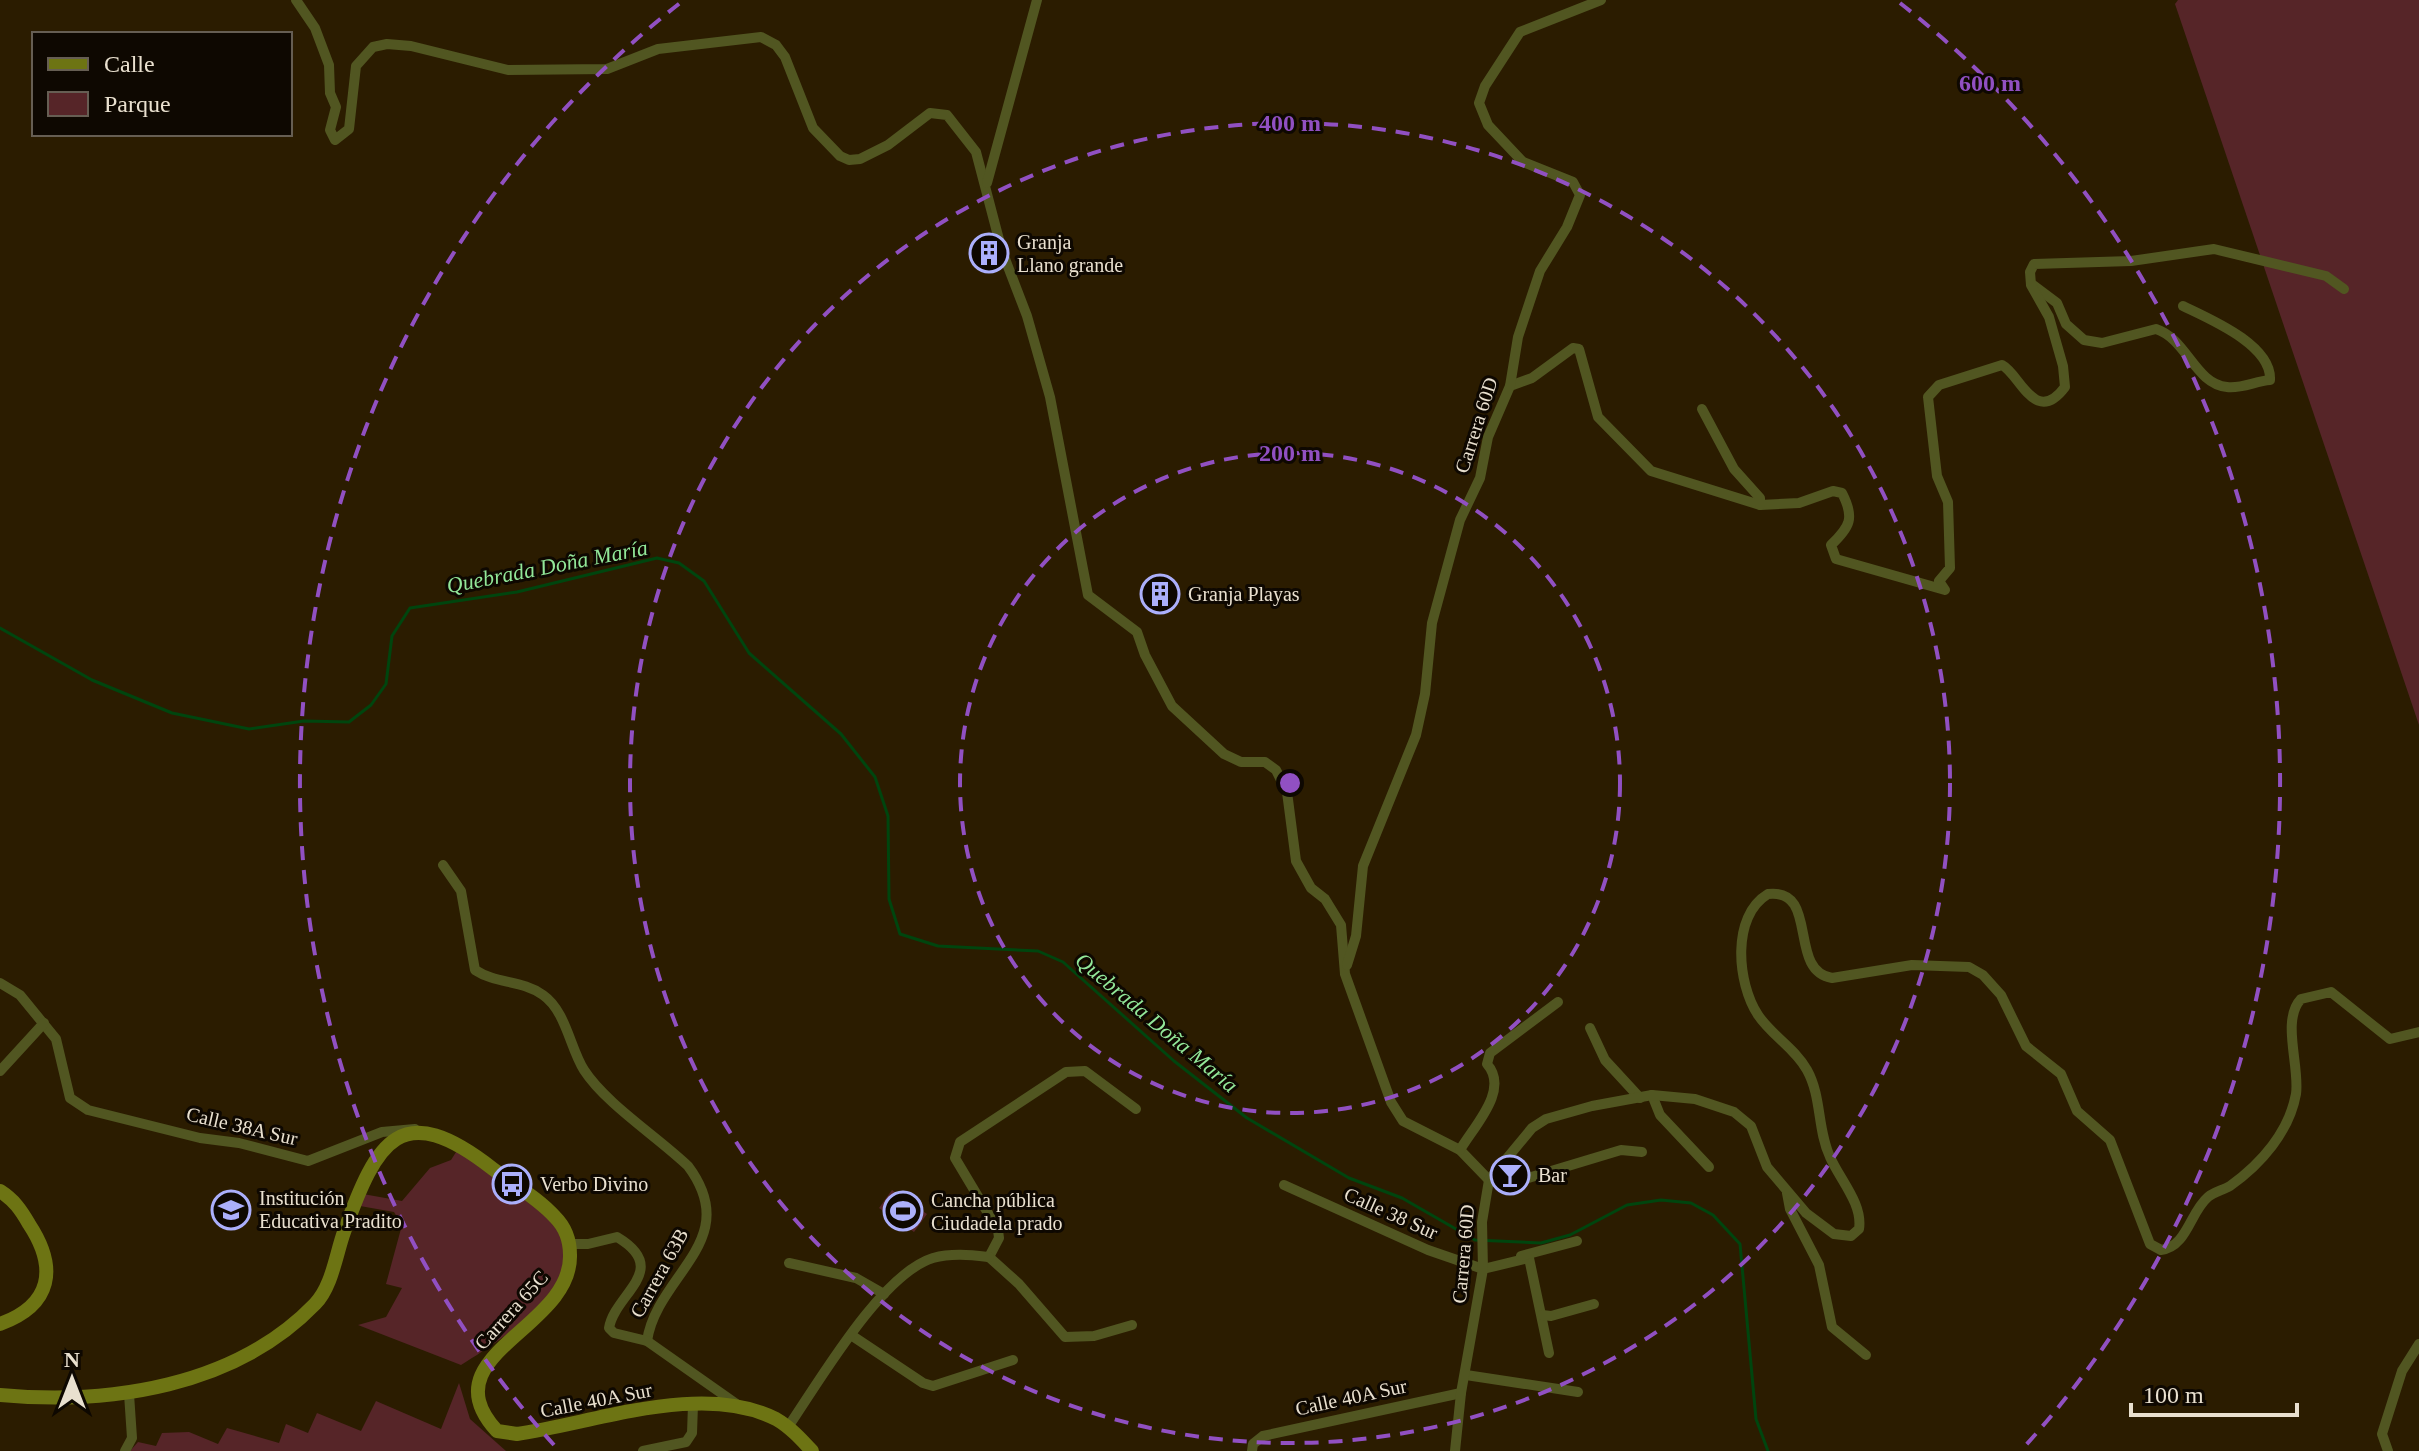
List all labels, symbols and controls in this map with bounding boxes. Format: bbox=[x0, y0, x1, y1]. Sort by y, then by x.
legend bbox=[32, 32, 292, 136]
text: Calle bbox=[104, 51, 155, 77]
text: 600 m bbox=[1959, 70, 2021, 96]
text: Parque bbox=[104, 91, 171, 117]
text: 400 m bbox=[1259, 110, 1321, 136]
place label: Granja Llano grande bbox=[1017, 231, 1123, 277]
building icon: Granja Llano grande bbox=[968, 232, 1010, 274]
street label: Carrera 60D bbox=[1450, 374, 1502, 476]
text: 200 m bbox=[1259, 440, 1321, 466]
water label: Quebrada Doña María bbox=[445, 535, 650, 598]
building icon: Granja Playas bbox=[1139, 573, 1181, 615]
place label: Granja Playas bbox=[1188, 583, 1300, 606]
centre of rings bbox=[1276, 769, 1304, 797]
water label: Quebrada Doña María bbox=[1070, 947, 1243, 1098]
street label: Calle 38A Sur bbox=[184, 1103, 300, 1150]
bar icon: Bar bbox=[1489, 1154, 1531, 1196]
bus stop icon: Verbo Divino bbox=[491, 1163, 533, 1205]
place label: Bar bbox=[1538, 1164, 1567, 1186]
place label: Verbo Divino bbox=[540, 1173, 648, 1195]
street label: Calle 38 Sur bbox=[1341, 1183, 1441, 1244]
place label: Institución Educativa Pradito bbox=[259, 1187, 402, 1232]
school or university icon: Institución Educativa Pradito bbox=[210, 1189, 252, 1231]
place label: Cancha pública Ciudadela prado bbox=[931, 1189, 1063, 1235]
sports icon: Cancha pública Ciudadela prado bbox=[882, 1190, 924, 1232]
street label: Carrera 60D bbox=[1448, 1204, 1478, 1304]
street label: Carrera 63B bbox=[626, 1225, 692, 1321]
street label: Carrera 65C bbox=[470, 1266, 552, 1354]
north arrow bbox=[32, 1339, 112, 1419]
text: N bbox=[64, 1347, 80, 1372]
scale bar bbox=[2131, 1367, 2297, 1417]
street label: Calle 40A Sur bbox=[1293, 1374, 1409, 1420]
street label: Calle 40A Sur bbox=[538, 1378, 654, 1422]
text: 100 m bbox=[2143, 1382, 2204, 1408]

